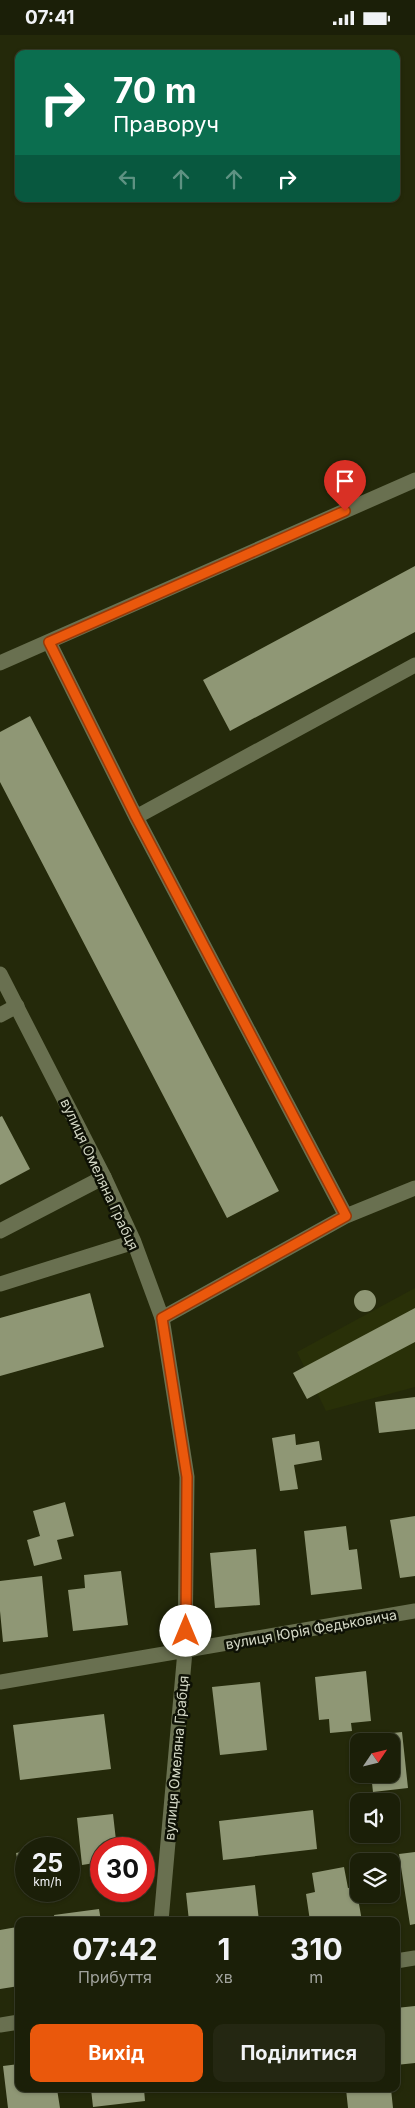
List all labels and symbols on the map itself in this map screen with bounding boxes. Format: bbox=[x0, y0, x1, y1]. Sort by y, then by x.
pin bbox=[324, 460, 366, 511]
street label: вулиця Омеляна Грабця bbox=[57, 1095, 143, 1253]
position arrow bbox=[159, 1604, 211, 1656]
street label: вулиця Юрія Федьковича bbox=[224, 1606, 398, 1652]
street label: вулиця Омеляна Грабця bbox=[160, 1675, 192, 1841]
north arrow bbox=[350, 1733, 400, 1783]
speed limit sign: 30 bbox=[90, 1837, 155, 1902]

